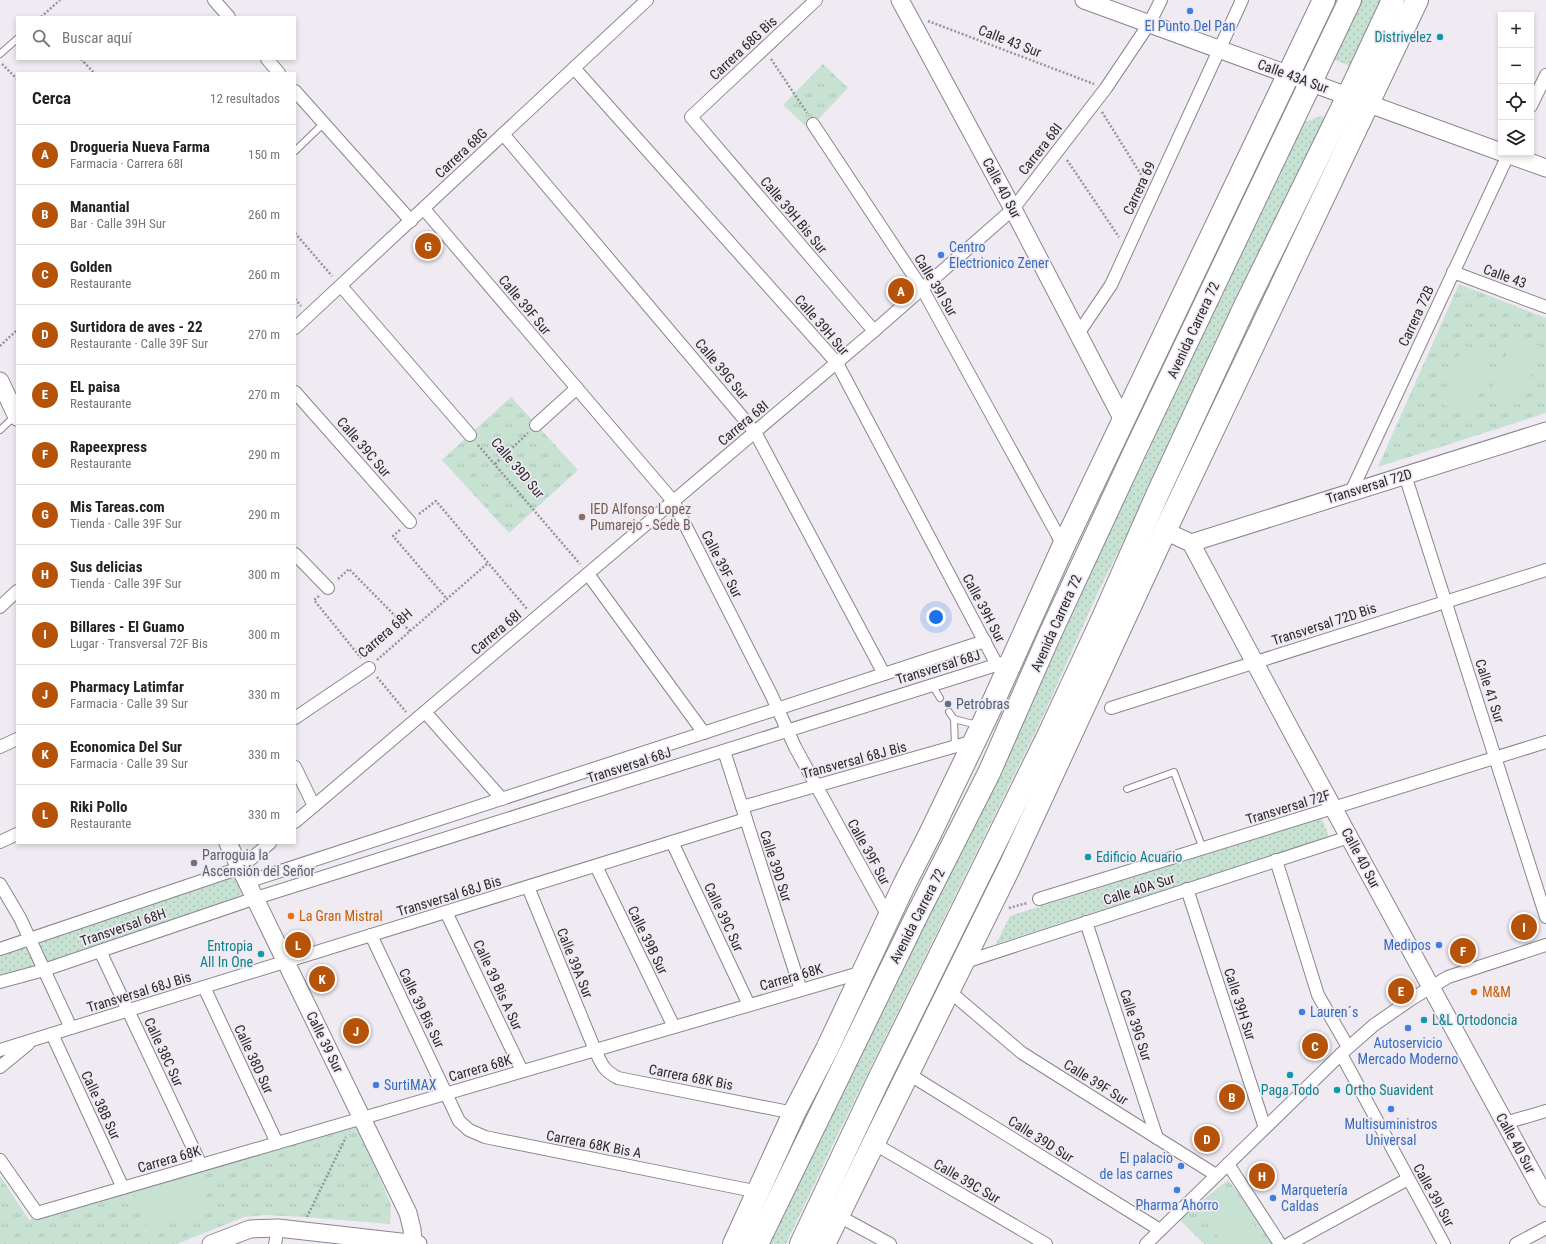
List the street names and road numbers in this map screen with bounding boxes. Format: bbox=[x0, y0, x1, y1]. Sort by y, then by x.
street label: Carrera 68G Bis bbox=[706, 13, 780, 83]
street label: Calle 43 Sur bbox=[976, 22, 1044, 60]
street label: Calle 43A Sur bbox=[1255, 56, 1331, 96]
street label: Carrera 68I bbox=[1015, 120, 1065, 178]
street label: Carrera 68G bbox=[432, 125, 490, 181]
street label: Calle 40 Sur bbox=[979, 155, 1025, 221]
street label: Carrera 69 bbox=[1120, 159, 1158, 217]
street label: Calle 39H Bis Sur bbox=[757, 173, 831, 257]
street label: Calle 39I Sur bbox=[911, 251, 961, 319]
street label: Calle 43 bbox=[1481, 261, 1529, 291]
street label: Calle 39F Sur bbox=[495, 272, 555, 338]
street label: Avenida Carrera 72 bbox=[1164, 279, 1222, 381]
street label: Carrera 72B bbox=[1395, 283, 1437, 349]
street label: Calle 39H Sur bbox=[791, 292, 853, 358]
street label: Calle 39G Sur bbox=[692, 335, 752, 403]
street label: Carrera 68I bbox=[715, 397, 771, 449]
street label: Calle 39C Sur bbox=[334, 414, 394, 480]
street label: Calle 39D Sur bbox=[488, 434, 548, 502]
street label: Transversal 72D bbox=[1324, 465, 1414, 507]
street label: Calle 39F Sur bbox=[698, 528, 746, 600]
street label: Calle 39H Sur bbox=[959, 571, 1009, 645]
street label: Avenida Carrera 72 bbox=[1027, 572, 1085, 674]
street label: Transversal 72D Bis bbox=[1270, 600, 1378, 648]
street label: Carrera 68H bbox=[355, 605, 415, 661]
street label: Carrera 68I bbox=[468, 606, 524, 658]
street label: Transversal 68J bbox=[894, 647, 982, 687]
street label: Calle 41 Sur bbox=[1472, 657, 1508, 725]
street label: Transversal 68J Bis bbox=[800, 738, 908, 782]
street label: Transversal 68J bbox=[585, 744, 673, 786]
street label: Transversal 72F bbox=[1244, 786, 1332, 827]
street label: Calle 39F Sur bbox=[844, 816, 894, 888]
street label: Calle 40 Sur bbox=[1338, 825, 1384, 891]
street label: Calle 39D Sur bbox=[757, 828, 795, 904]
street label: Avenida Carrera 72 bbox=[886, 866, 948, 966]
street label: Calle 40A Sur bbox=[1101, 870, 1177, 908]
street label: Transversal 68J Bis bbox=[395, 873, 503, 919]
street label: Calle 39C Sur bbox=[701, 880, 747, 954]
street label: Calle 39B Sur bbox=[625, 903, 671, 977]
street label: Transversal 68H bbox=[78, 905, 168, 949]
street label: Calle 39A Sur bbox=[554, 926, 596, 1000]
street label: Calle 39 Bis A Sur bbox=[470, 937, 526, 1033]
street label: Carrera 68K bbox=[758, 960, 825, 994]
street label: Calle 39 Bis Sur bbox=[396, 966, 448, 1050]
street label: Calle 39H Sur bbox=[1221, 966, 1259, 1042]
street label: Transversal 68J Bis bbox=[85, 969, 193, 1015]
street label: Calle 39G Sur bbox=[1117, 987, 1155, 1063]
street label: Calle 39 Sur bbox=[303, 1009, 347, 1075]
street label: Calle 38C Sur bbox=[141, 1015, 187, 1089]
street label: Calle 38D Sur bbox=[231, 1022, 277, 1096]
street label: Carrera 68K bbox=[447, 1051, 514, 1085]
street label: Calle 39F Sur bbox=[1061, 1056, 1131, 1108]
street label: Carrera 68K Bis bbox=[648, 1061, 734, 1093]
street label: Calle 38B Sur bbox=[78, 1068, 124, 1142]
street label: Calle 40 Sur bbox=[1493, 1110, 1539, 1176]
street label: Calle 39D Sur bbox=[1005, 1113, 1077, 1165]
street label: Carrera 68K Bis A bbox=[545, 1127, 643, 1161]
street label: Carrera 68K bbox=[136, 1142, 203, 1176]
street label: Calle 39C Sur bbox=[931, 1156, 1003, 1206]
street label: Calle 39I Sur bbox=[1410, 1161, 1458, 1229]

